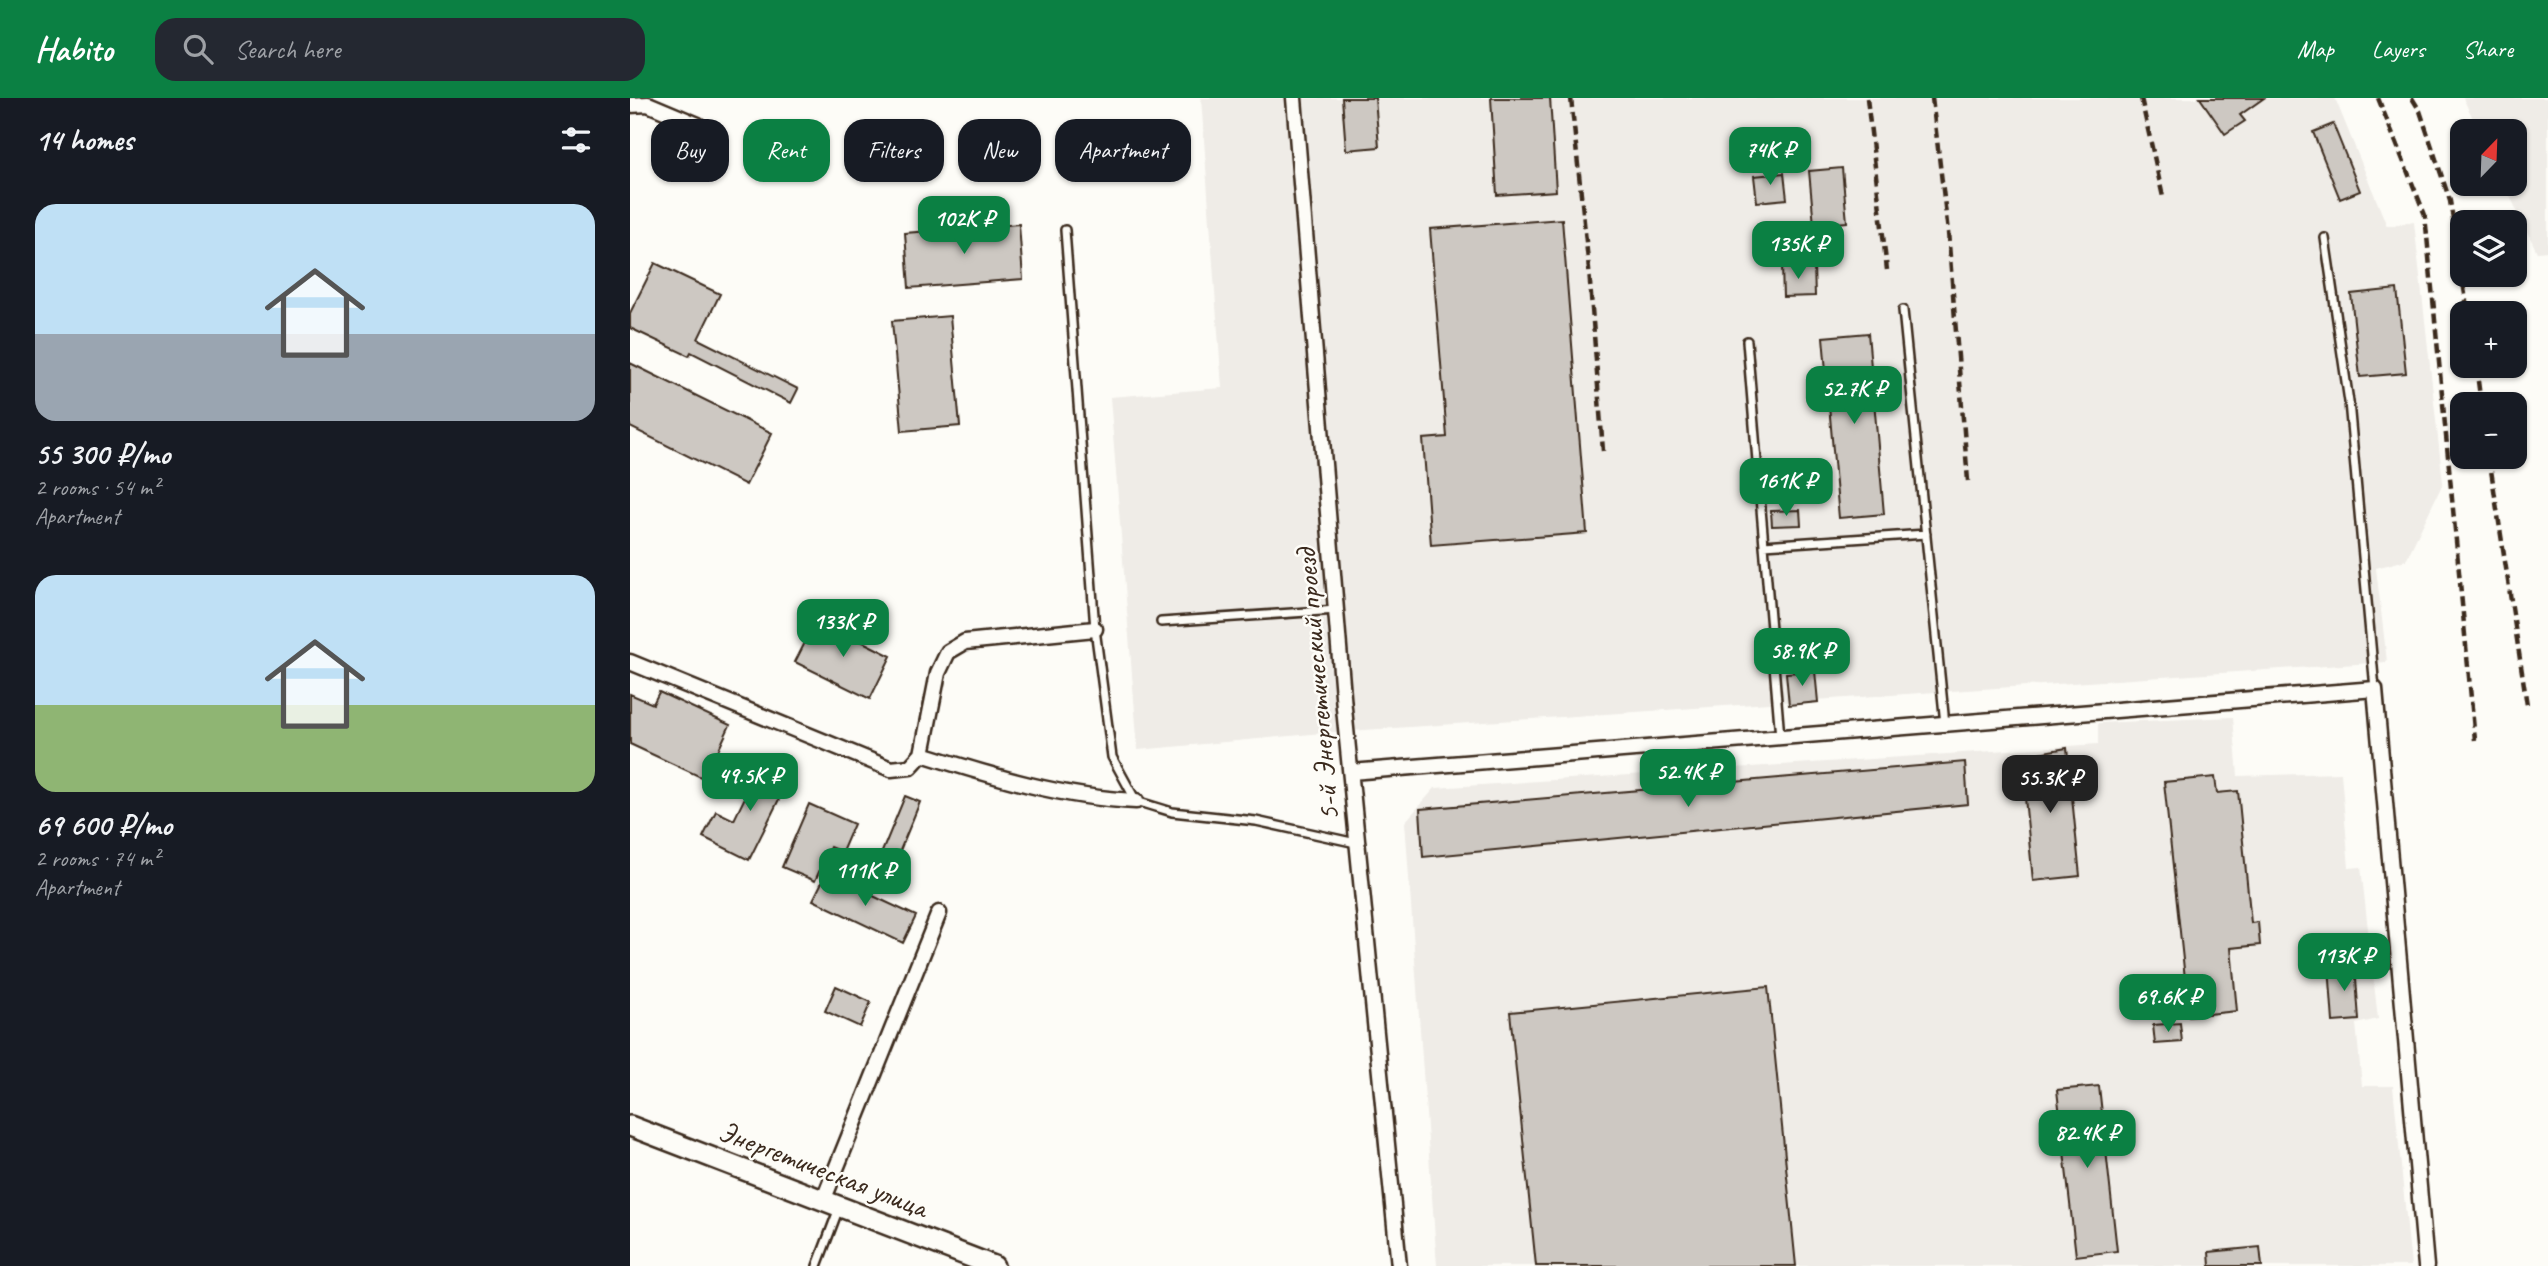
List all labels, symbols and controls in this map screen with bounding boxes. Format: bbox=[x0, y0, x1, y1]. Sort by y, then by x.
search box bbox=[155, 18, 645, 81]
text: Habito bbox=[35, 28, 113, 70]
icon: search bbox=[179, 30, 217, 68]
text: Search here bbox=[235, 33, 341, 66]
text: Map bbox=[2297, 34, 2334, 64]
text: Layers bbox=[2372, 34, 2425, 64]
text: Share bbox=[2463, 34, 2513, 64]
chip: Buy bbox=[651, 119, 729, 182]
chip: Rent bbox=[743, 119, 830, 182]
chip: Filters bbox=[844, 119, 944, 182]
chip: New bbox=[958, 119, 1041, 182]
chip: Apartment bbox=[1055, 119, 1191, 182]
north arrow bbox=[2450, 119, 2527, 196]
map controls bbox=[2450, 119, 2527, 469]
text: 14 homes bbox=[35, 121, 133, 159]
icon: filters bbox=[557, 121, 595, 159]
pin: 74K ₽ bbox=[1721, 127, 1819, 187]
text: 74K ₽ bbox=[1745, 135, 1795, 164]
pin: 102K ₽ bbox=[907, 197, 1021, 256]
text: 102K ₽ bbox=[934, 204, 994, 233]
button: layers bbox=[2450, 210, 2527, 287]
pin: 135K ₽ bbox=[1741, 222, 1855, 281]
text: 135K ₽ bbox=[1768, 229, 1828, 258]
icon: home bbox=[252, 250, 378, 376]
button: + bbox=[2450, 301, 2527, 378]
pin: 52.7K ₽ bbox=[1789, 366, 1919, 426]
text: 52.7K ₽ bbox=[1822, 374, 1886, 403]
button: − bbox=[2450, 392, 2527, 469]
text: 55 300 ₽/mo bbox=[35, 435, 170, 473]
pin: 161K ₽ bbox=[1729, 458, 1843, 518]
text: 161K ₽ bbox=[1756, 466, 1816, 495]
text: 2 rooms · 54 m² bbox=[35, 473, 159, 502]
text: Apartment bbox=[35, 502, 120, 531]
street label: 5-й Энергетический проезд bbox=[1286, 545, 1348, 823]
pin: 133K ₽ bbox=[786, 600, 900, 659]
text: 133K ₽ bbox=[813, 607, 873, 636]
icon: home bbox=[252, 621, 378, 747]
pin: 58.9K ₽ bbox=[1737, 628, 1867, 688]
text: 58.9K ₽ bbox=[1770, 636, 1834, 665]
pin: 52.4K ₽ bbox=[1623, 750, 1753, 809]
pin: 49.5K ₽ bbox=[685, 754, 815, 813]
pin: 55.3K ₽ bbox=[1985, 756, 2115, 815]
text: 52.4K ₽ bbox=[1656, 757, 1720, 786]
text: 49.5K ₽ bbox=[718, 761, 782, 790]
text: 55.3K ₽ bbox=[2018, 763, 2082, 792]
text: 69 600 ₽/mo bbox=[35, 806, 172, 844]
text: 2 rooms · 74 m² bbox=[35, 844, 159, 873]
pin: 111K ₽ bbox=[808, 848, 922, 908]
text: 111K ₽ bbox=[835, 856, 895, 885]
text: Apartment bbox=[35, 873, 120, 902]
pin: 113K ₽ bbox=[2287, 934, 2401, 993]
text: 113K ₽ bbox=[2314, 941, 2374, 970]
pin: 69.6K ₽ bbox=[2103, 974, 2233, 1034]
text: 69.6K ₽ bbox=[2135, 982, 2201, 1011]
pin: 82.4K ₽ bbox=[2022, 1110, 2152, 1170]
street label: Энергетическая улица bbox=[713, 1112, 935, 1227]
text: 82.4K ₽ bbox=[2055, 1118, 2119, 1147]

